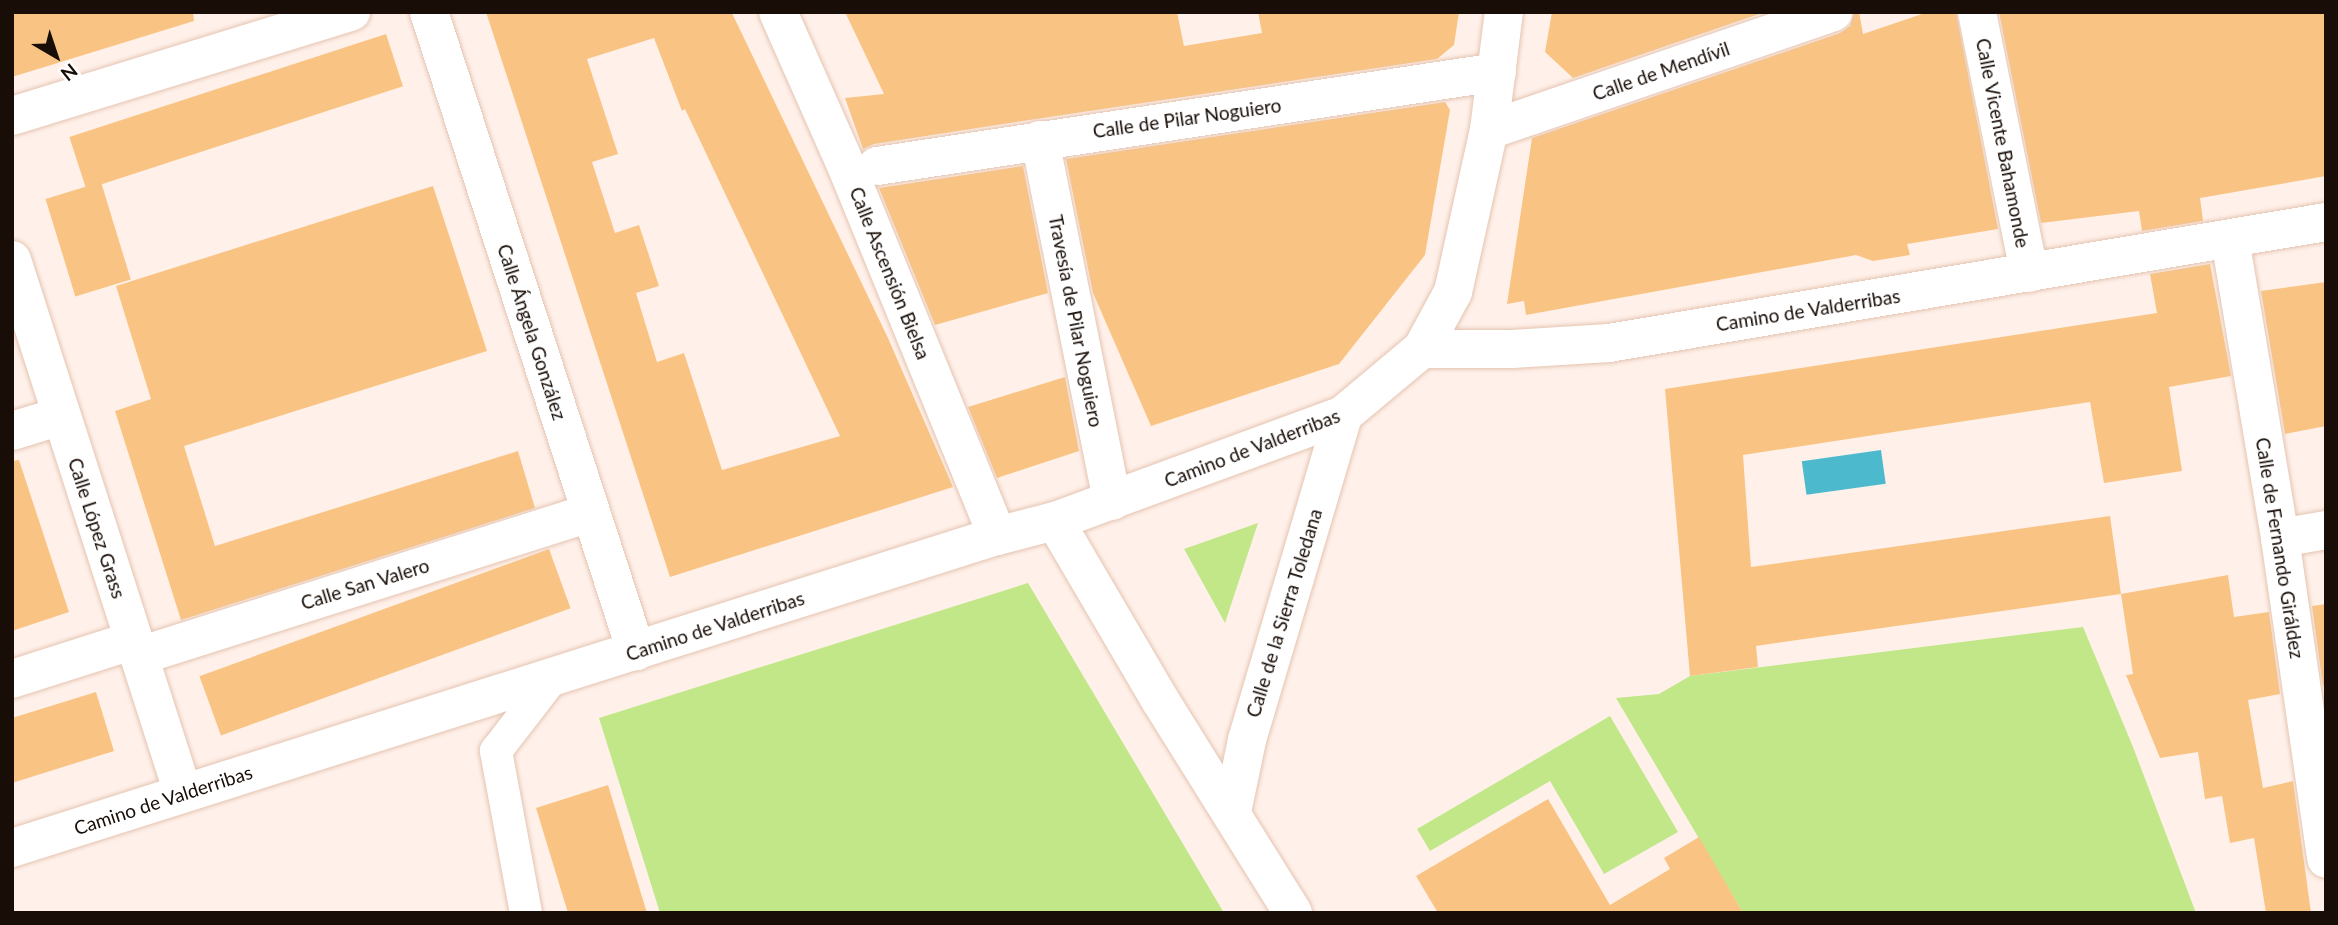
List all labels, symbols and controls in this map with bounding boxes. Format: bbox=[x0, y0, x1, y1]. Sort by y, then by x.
north arrow bbox=[21, 21, 91, 91]
street label: Calle Vicente Bahamonde bbox=[1971, 36, 2035, 250]
street label: Calle de Mendívil bbox=[1589, 37, 1733, 105]
text: N bbox=[57, 59, 82, 86]
street label: Calle de Pilar Noguiero bbox=[1091, 93, 1283, 143]
street label: Calle Ascensión Bielsa bbox=[845, 183, 935, 363]
street label: Travesía de Pilar Noguiero bbox=[1044, 213, 1108, 429]
street label: Calle Ángela González bbox=[493, 241, 571, 423]
street label: Camino de Valderribas bbox=[1714, 284, 1902, 336]
street label: Camino de Valderribas bbox=[1161, 404, 1343, 492]
street label: Calle de Fernando Giráldez bbox=[2251, 436, 2309, 660]
street label: Calle López Grass bbox=[64, 455, 130, 601]
street label: Calle de la Sierra Toledana bbox=[1241, 506, 1327, 720]
street label: Calle San Valero bbox=[298, 554, 432, 614]
street label: Camino de Valderribas bbox=[623, 586, 807, 666]
street label: Camino de Valderribas bbox=[71, 760, 255, 840]

